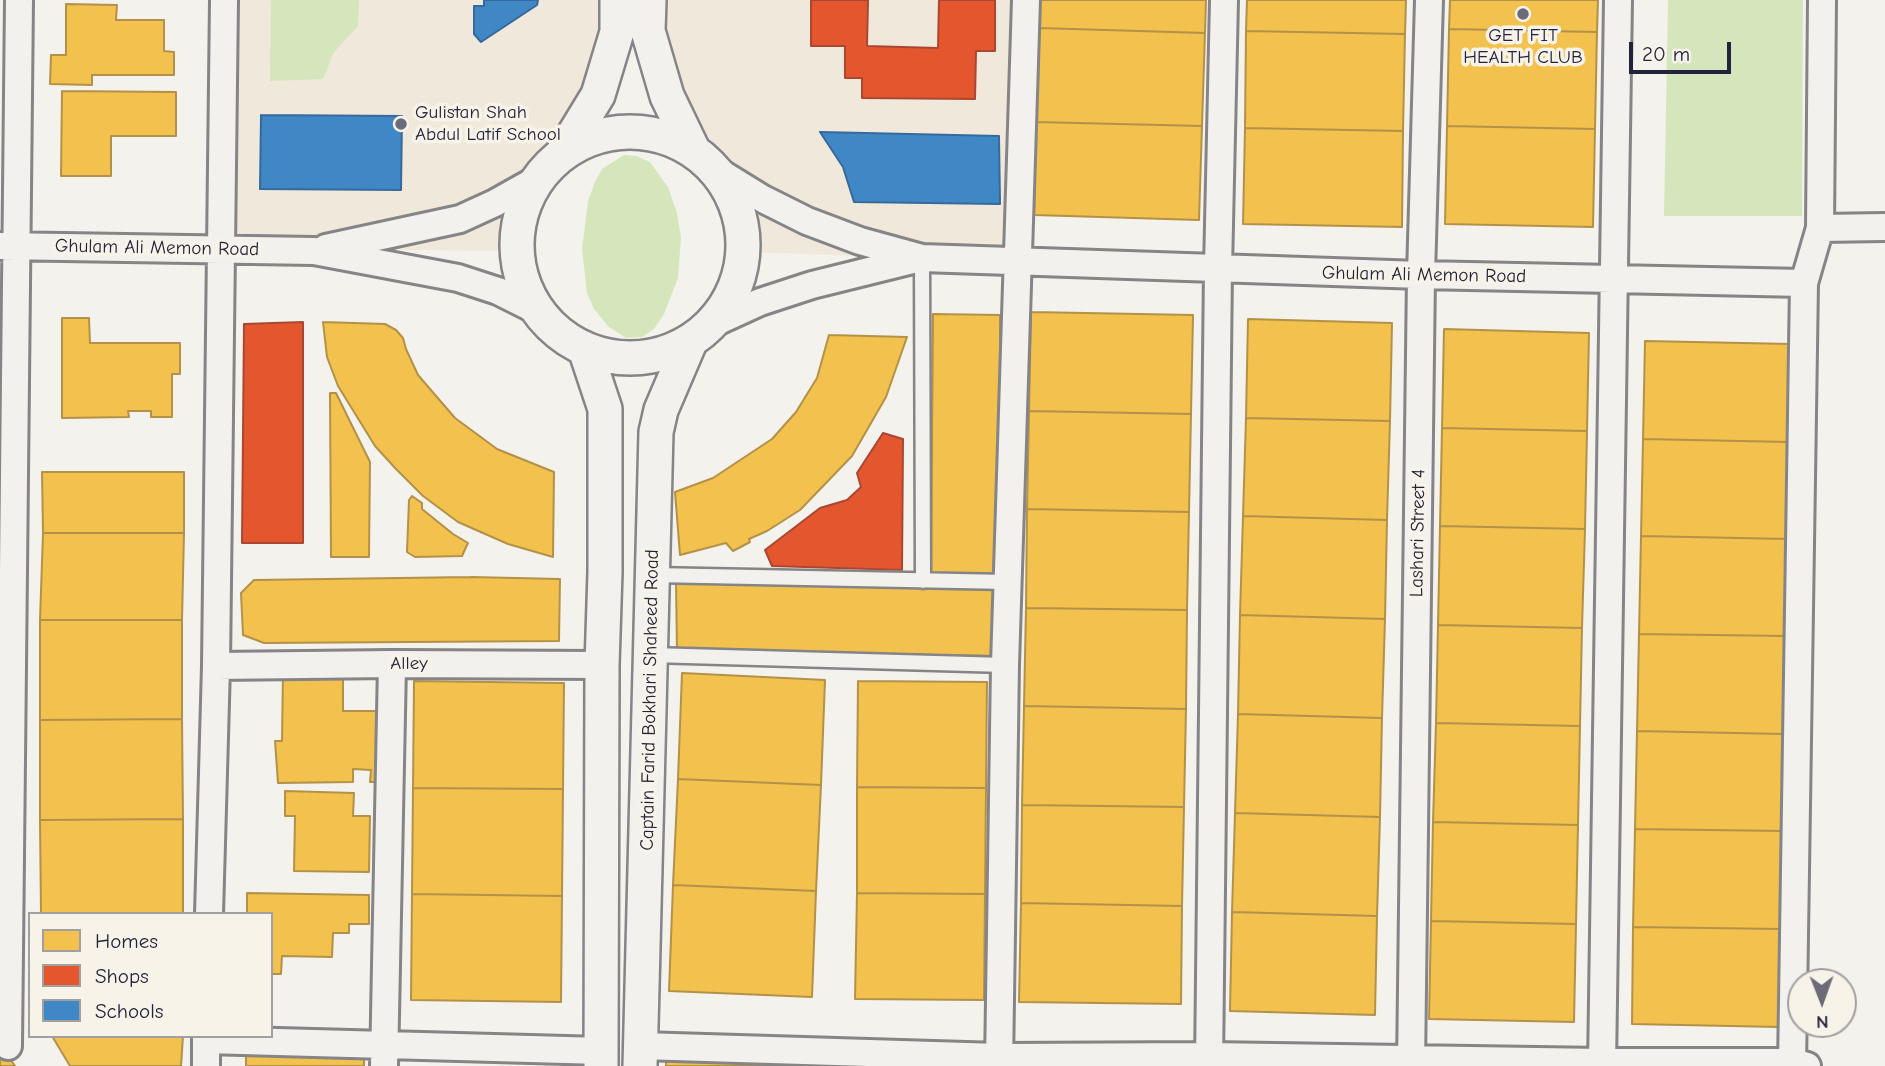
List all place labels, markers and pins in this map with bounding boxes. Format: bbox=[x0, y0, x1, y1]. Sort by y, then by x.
marker: GET FIT HEALTH CLUB bbox=[1515, 6, 1531, 22]
place label: GET FIT HEALTH CLUB bbox=[1463, 25, 1583, 69]
place label: Gulistan Shah Abdul Latif School bbox=[415, 102, 561, 146]
marker: Gulistan Shah Abdul Latif School bbox=[393, 116, 409, 132]

